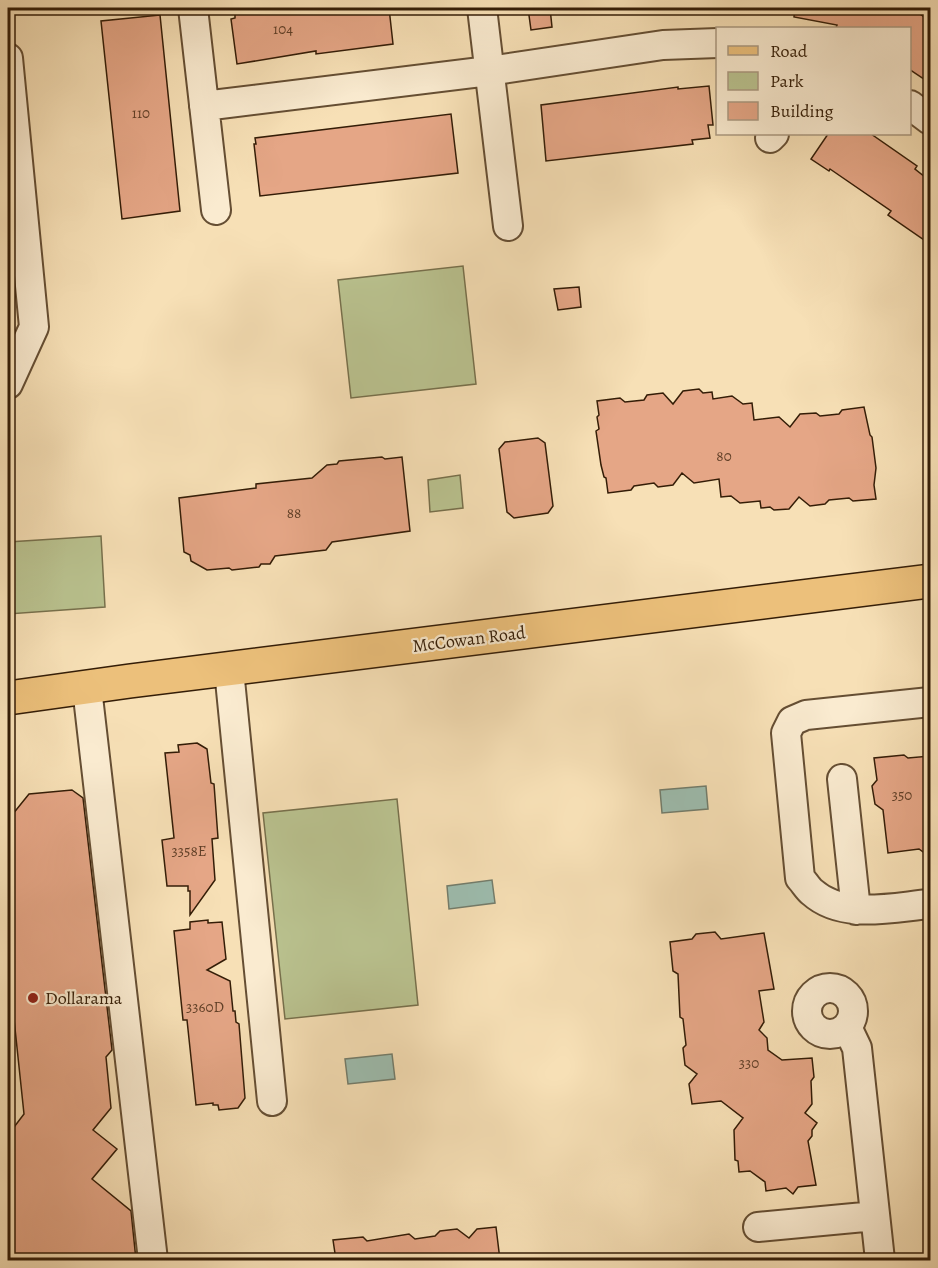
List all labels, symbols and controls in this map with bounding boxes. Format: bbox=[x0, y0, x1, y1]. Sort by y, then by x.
house number: 104 bbox=[273, 19, 293, 39]
legend bbox=[716, 27, 911, 135]
text: Road bbox=[770, 39, 808, 63]
text: Park bbox=[770, 69, 804, 93]
text: Building bbox=[770, 99, 834, 123]
house number: 110 bbox=[132, 103, 150, 123]
house number: 80 bbox=[716, 446, 732, 466]
house number: 88 bbox=[287, 503, 301, 523]
street label: McCowan Road bbox=[411, 620, 527, 658]
house number: 350 bbox=[892, 785, 912, 805]
house number: 3358E bbox=[171, 841, 207, 861]
place label: Dollarama bbox=[45, 986, 123, 1010]
marker: Dollarama bbox=[26, 991, 40, 1005]
house number: 3360D bbox=[186, 997, 224, 1017]
house number: 330 bbox=[739, 1053, 759, 1073]

